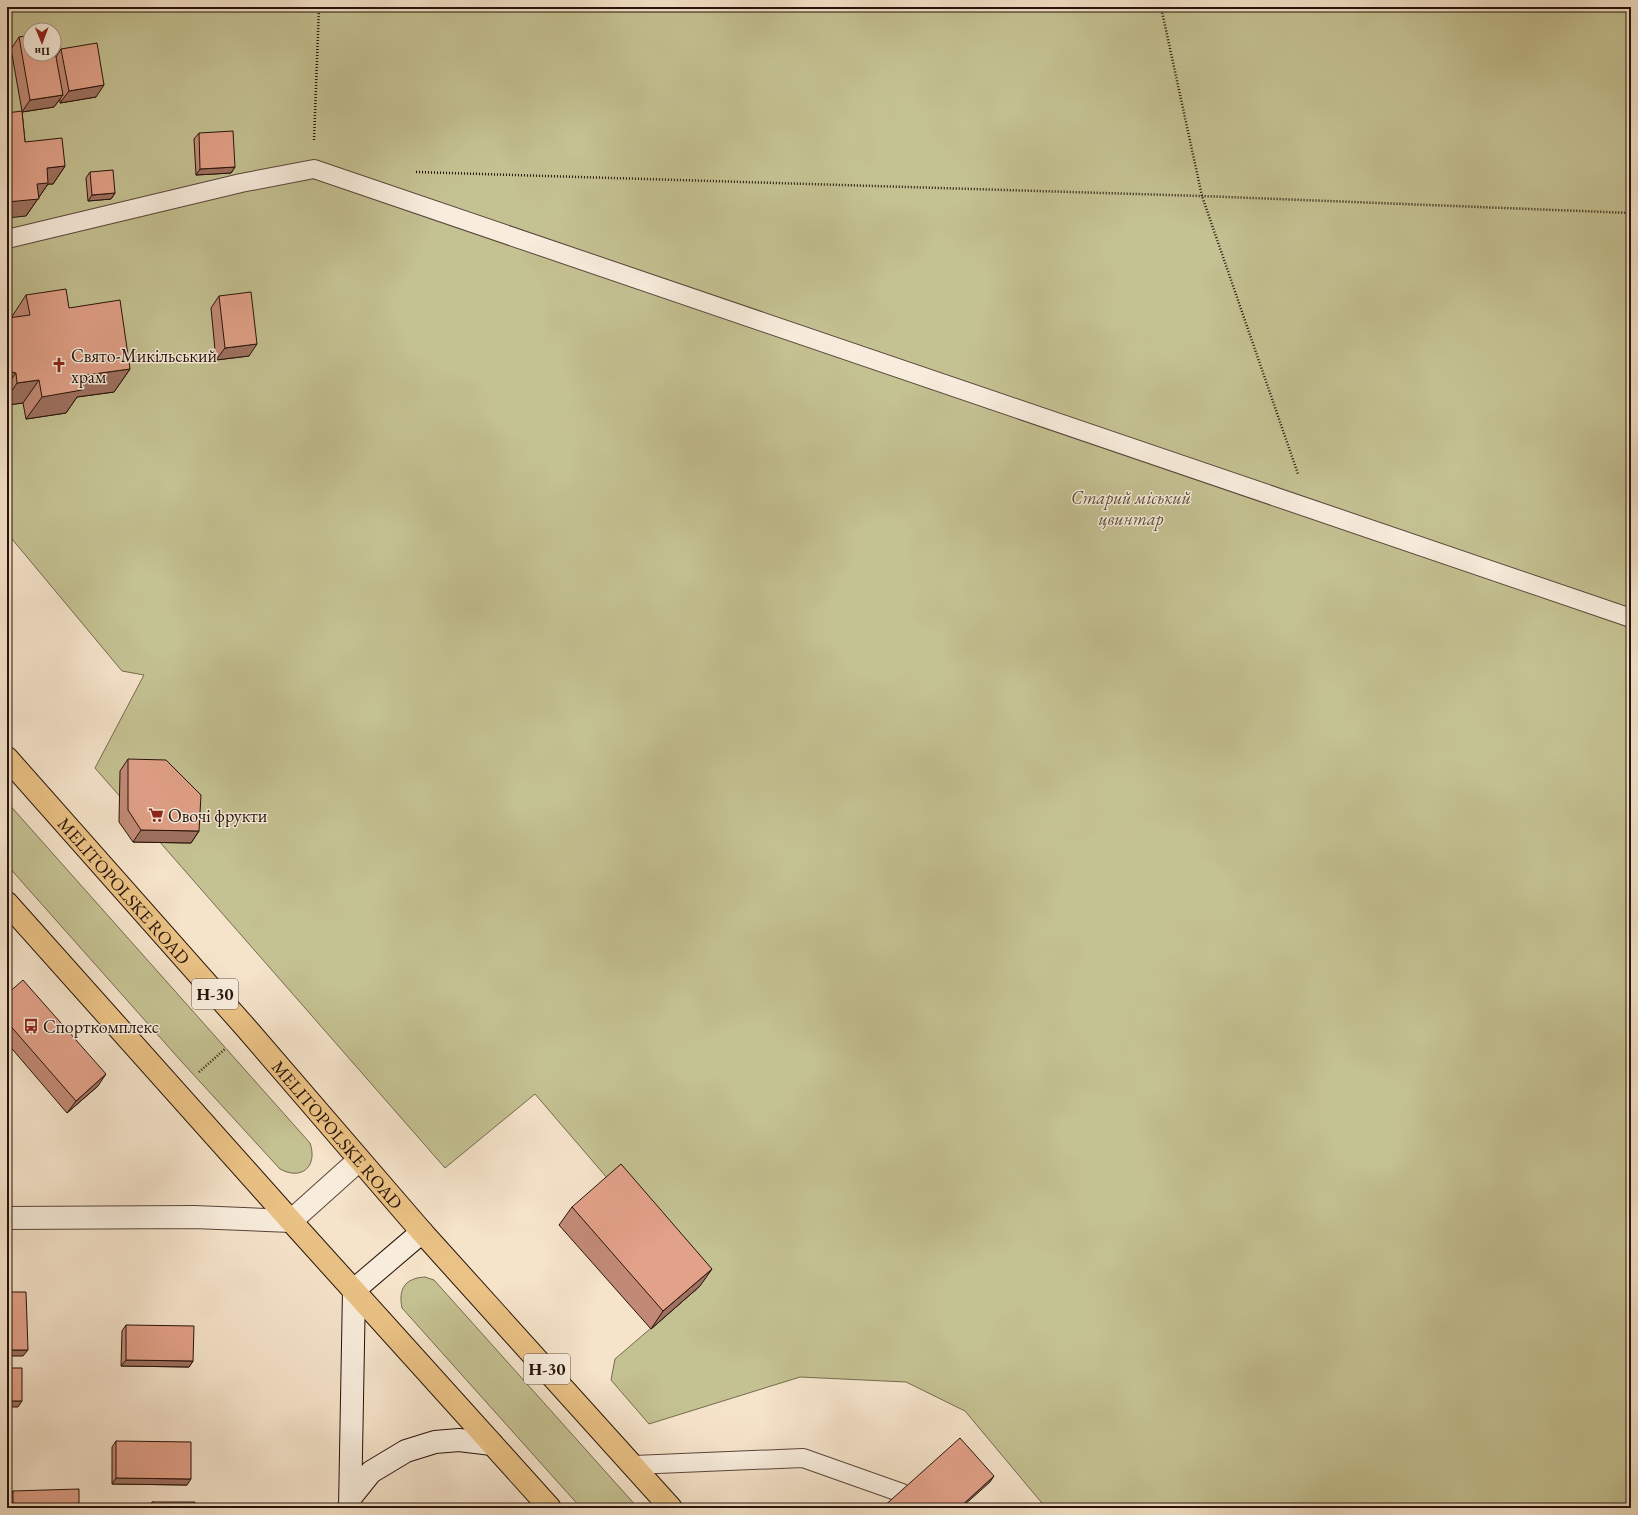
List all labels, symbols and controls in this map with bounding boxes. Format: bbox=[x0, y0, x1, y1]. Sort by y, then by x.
north arrow bbox=[22, 22, 62, 62]
text: Пн bbox=[34, 45, 50, 59]
place label: Свято-Микільський храм bbox=[71, 344, 217, 388]
church icon: Свято-Микільський храм bbox=[50, 356, 68, 374]
park label: Старий міський цвинтар bbox=[1071, 486, 1191, 531]
place label: Овочі фрукти bbox=[168, 804, 268, 827]
supermarket icon: Овочі фрукти bbox=[147, 806, 165, 824]
street label: MELITOPOLSKE ROAD bbox=[53, 812, 196, 969]
road number: Н-30 bbox=[192, 979, 238, 1009]
place label: Спорткомплекс bbox=[43, 1015, 159, 1038]
bus stop icon: Спорткомплекс bbox=[22, 1017, 40, 1035]
street label: MELITOPOLSKE ROAD bbox=[267, 1055, 408, 1213]
road number: Н-30 bbox=[524, 1354, 570, 1384]

